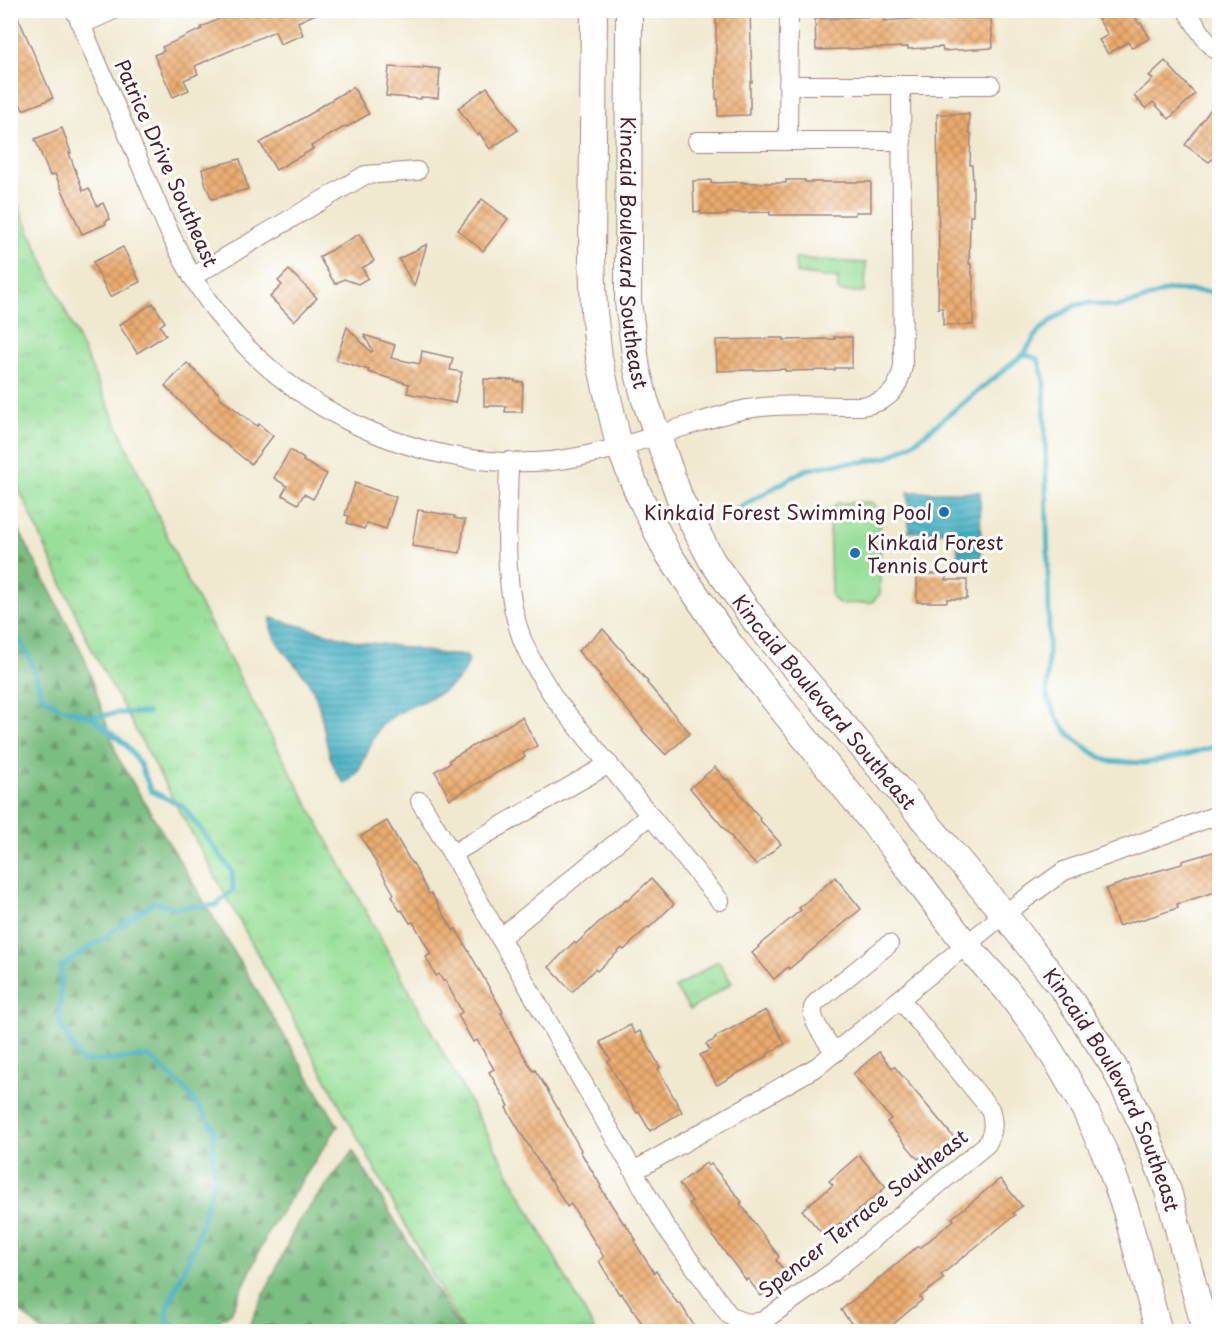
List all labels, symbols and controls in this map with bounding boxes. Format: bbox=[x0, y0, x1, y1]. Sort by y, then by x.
street label: Patrice Drive Southeast bbox=[108, 54, 226, 272]
street label: Kincaid Boulevard Southeast bbox=[613, 117, 656, 392]
place label: Kinkaid Forest Swimming Pool bbox=[644, 497, 932, 527]
marker: Kinkaid Forest Swimming Pool bbox=[937, 505, 951, 519]
place label: Kinkaid Forest Tennis Court bbox=[867, 527, 1003, 580]
marker: Kinkaid Forest Tennis Court bbox=[848, 546, 862, 560]
street label: Kincaid Boulevard Southeast bbox=[726, 588, 924, 816]
street label: Kincaid Boulevard Southeast bbox=[1036, 961, 1188, 1215]
street label: Spencer Terrace Southeast bbox=[752, 1122, 974, 1304]

